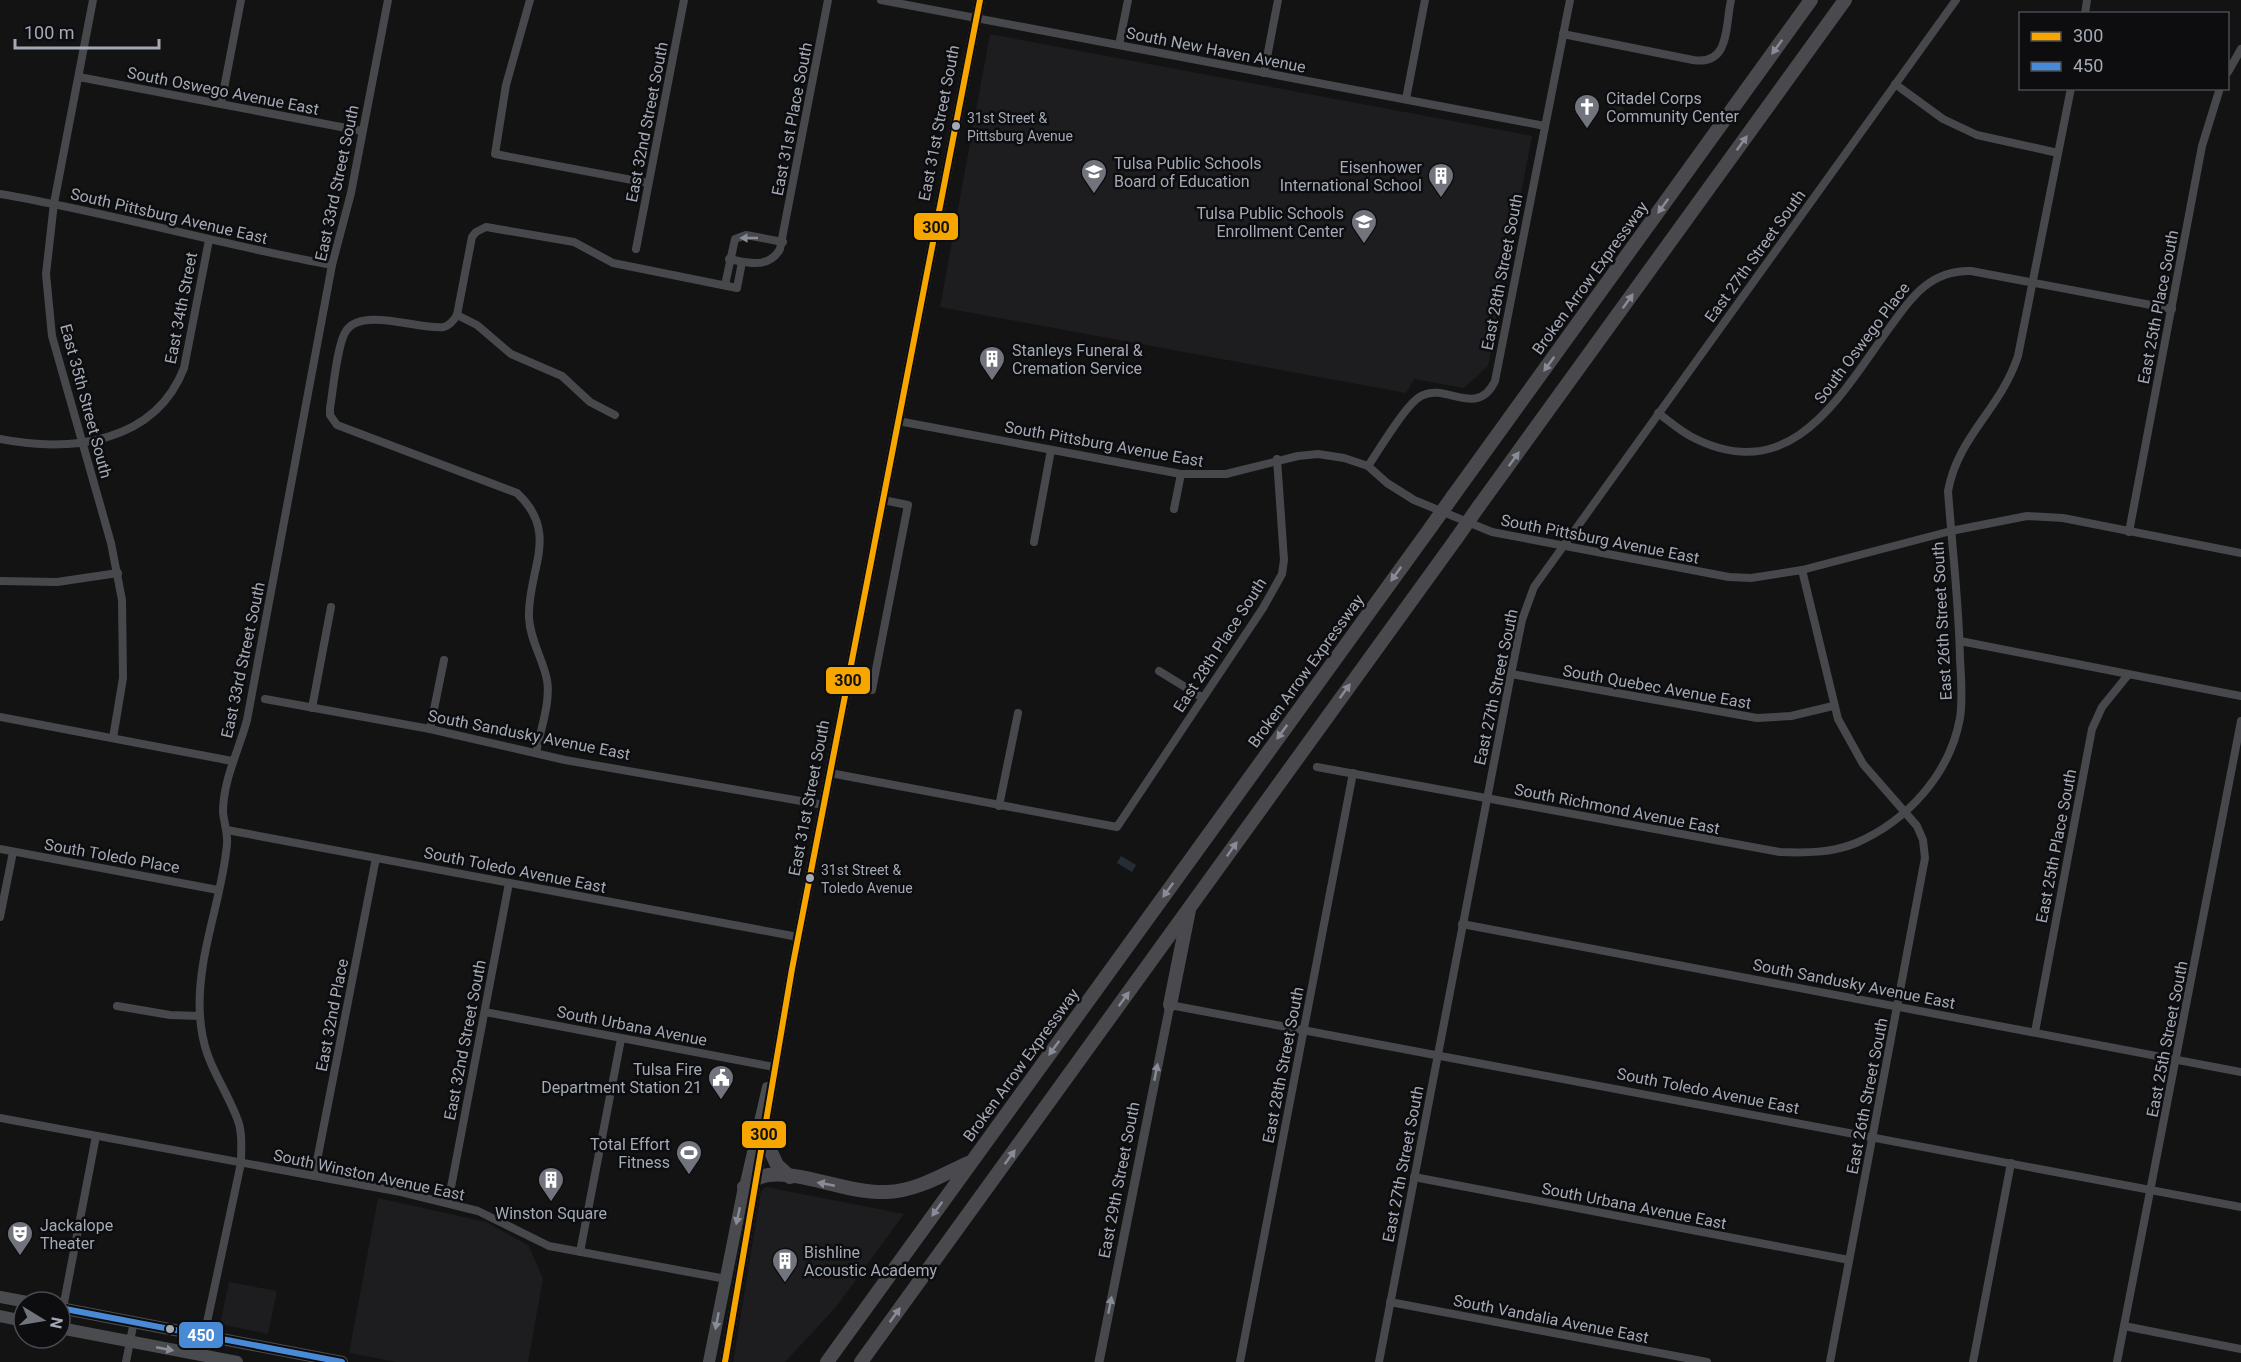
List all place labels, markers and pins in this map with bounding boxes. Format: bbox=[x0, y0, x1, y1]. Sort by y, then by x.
place label: Citadel Corps Community Center bbox=[1606, 89, 1739, 126]
church icon: Citadel Corps Community Center bbox=[1572, 92, 1602, 130]
place label: 31st Street & Pittsburg Avenue bbox=[967, 110, 1073, 144]
marker: 31st Street & Pittsburg Avenue bbox=[950, 120, 962, 132]
place label: Tulsa Public Schools Board of Education bbox=[1114, 154, 1262, 191]
school or university icon: Tulsa Public Schools Board of Education bbox=[1079, 157, 1109, 195]
place label: Eisenhower International School bbox=[1280, 158, 1423, 195]
building icon: Eisenhower International School bbox=[1426, 161, 1456, 199]
place label: Tulsa Public Schools Enrollment Center bbox=[1196, 204, 1345, 241]
school or university icon: Tulsa Public Schools Enrollment Center bbox=[1349, 207, 1379, 245]
place label: Stanleys Funeral & Cremation Service bbox=[1012, 341, 1143, 378]
building icon: Stanleys Funeral & Cremation Service bbox=[977, 344, 1007, 382]
place label: 31st Street & Toledo Avenue bbox=[821, 862, 913, 896]
marker: 31st Street & Toledo Avenue bbox=[804, 872, 816, 884]
place label: Tulsa Fire Department Station 21 bbox=[541, 1060, 702, 1097]
public building icon: Tulsa Fire Department Station 21 bbox=[706, 1063, 736, 1101]
place label: Total Effort Fitness bbox=[590, 1135, 670, 1172]
sports icon: Total Effort Fitness bbox=[674, 1138, 704, 1176]
building icon: Winston Square bbox=[536, 1165, 566, 1203]
place label: Winston Square bbox=[495, 1204, 607, 1223]
place label: Jackalope Theater bbox=[40, 1216, 113, 1253]
theatre icon: Jackalope Theater bbox=[5, 1219, 35, 1257]
place label: Bishline Acoustic Academy bbox=[804, 1243, 938, 1280]
building icon: Bishline Acoustic Academy bbox=[770, 1246, 800, 1284]
unlabelled marker bbox=[164, 1323, 176, 1335]

